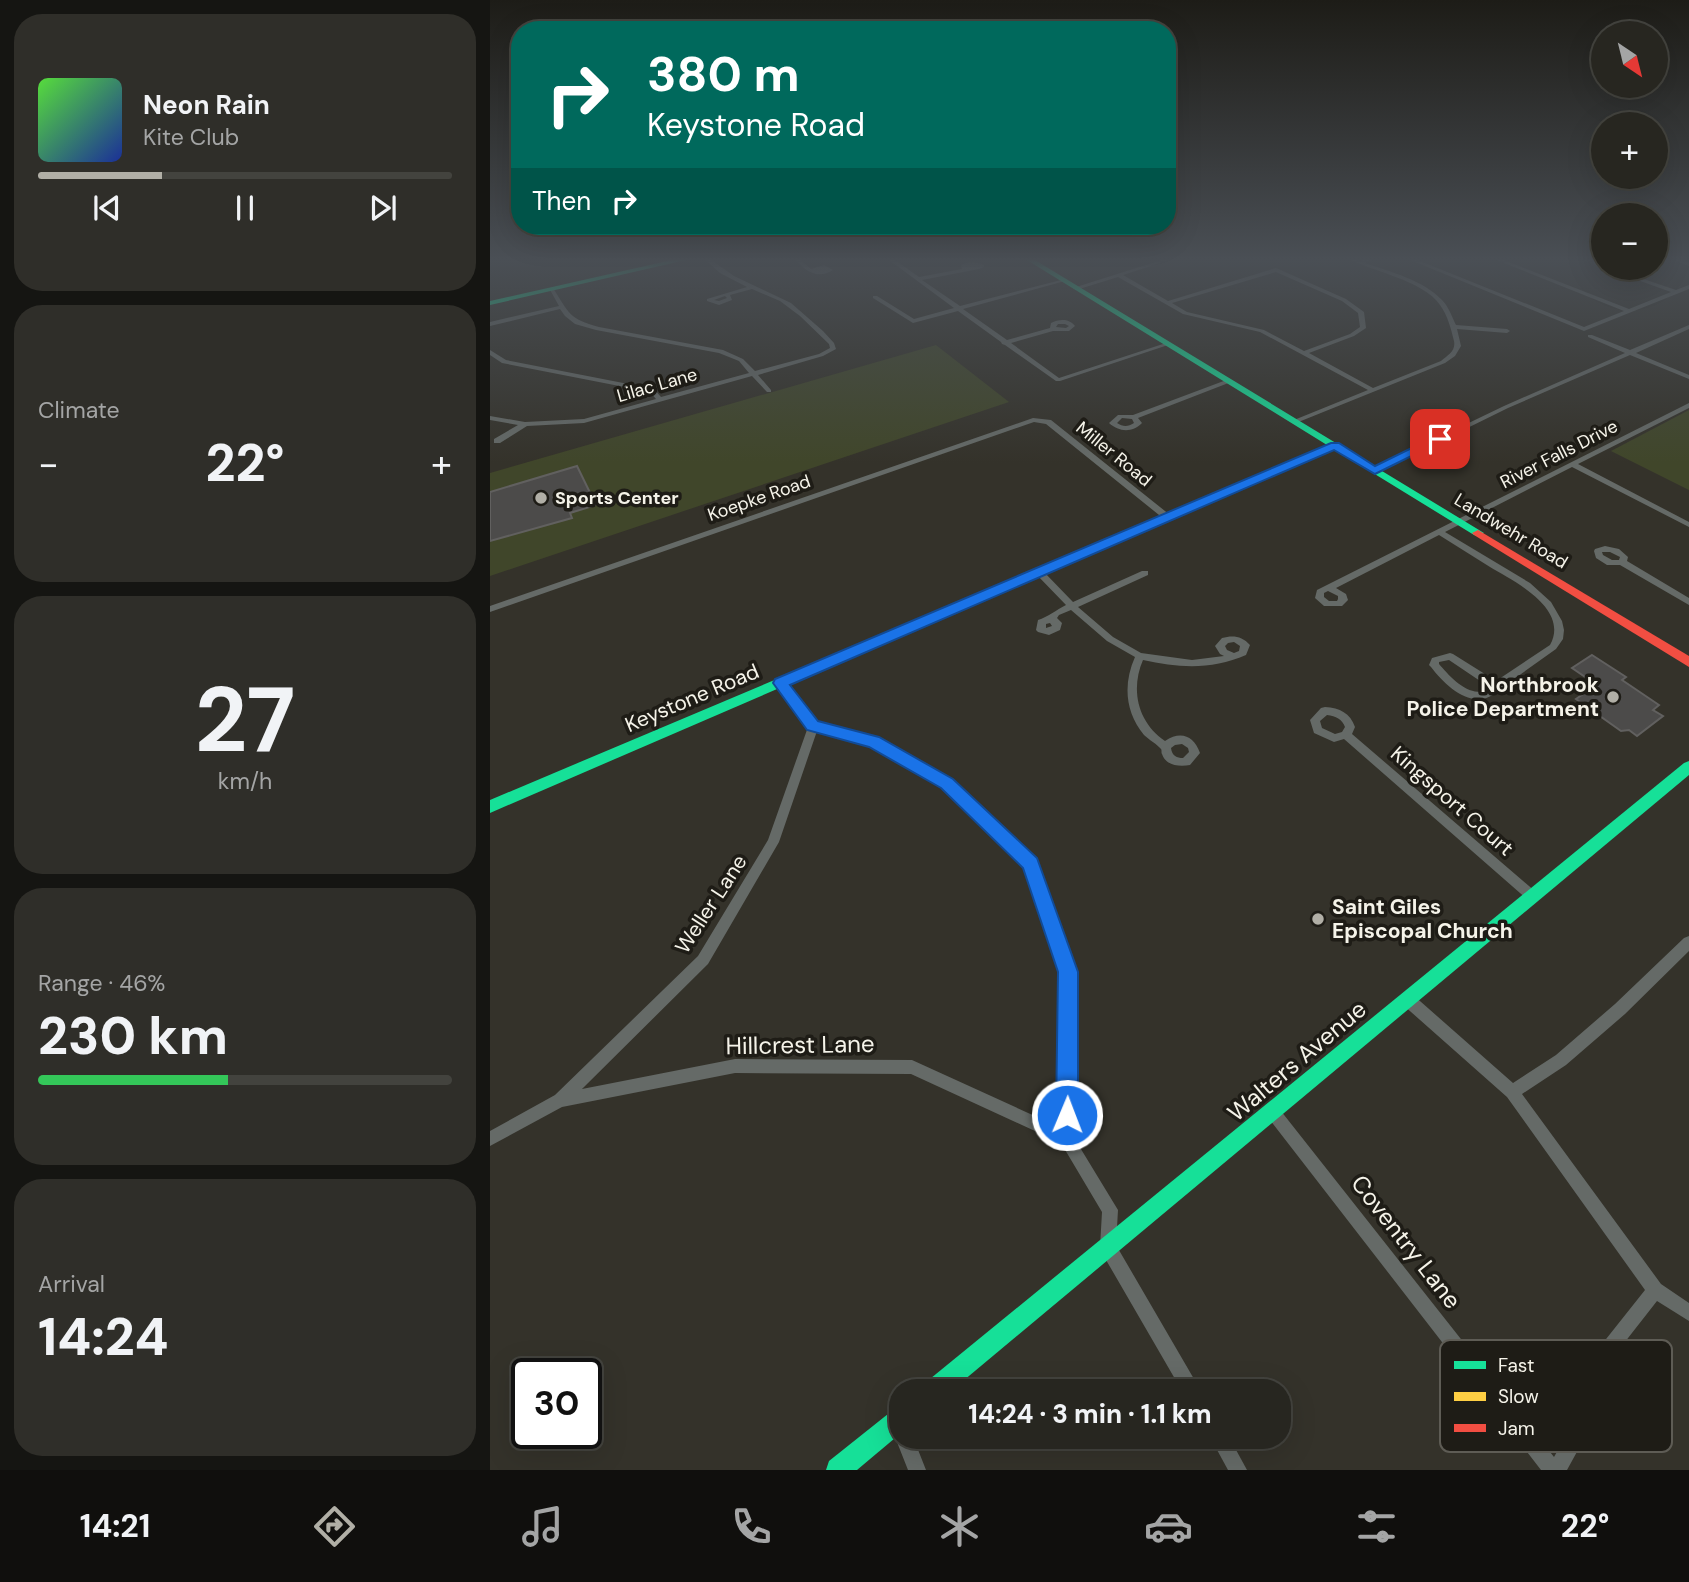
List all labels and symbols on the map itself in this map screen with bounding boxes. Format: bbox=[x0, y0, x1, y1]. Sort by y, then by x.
north arrow bbox=[1591, 21, 1668, 98]
street label: Lilac Lane bbox=[614, 362, 700, 408]
pin bbox=[1410, 409, 1470, 469]
street label: River Falls Drive bbox=[1496, 414, 1622, 494]
street label: Miller Road bbox=[1071, 416, 1157, 492]
street label: Koepke Road bbox=[704, 469, 814, 527]
place label: Sports Center bbox=[555, 486, 679, 510]
street label: Landwehr Road bbox=[1450, 488, 1572, 574]
marker: Sports Center bbox=[533, 490, 549, 506]
street label: Keystone Road bbox=[621, 657, 763, 739]
place label: Northbrook Police Department bbox=[1406, 671, 1599, 723]
marker: Northbrook Police Department bbox=[1605, 689, 1621, 705]
street label: Kingsport Court bbox=[1385, 740, 1519, 862]
street label: Weller Lane bbox=[669, 849, 753, 959]
place label: Saint Giles Episcopal Church bbox=[1332, 893, 1513, 945]
marker: Saint Giles Episcopal Church bbox=[1310, 911, 1326, 927]
street label: Walters Avenue bbox=[1221, 993, 1373, 1128]
street label: Hillcrest Lane bbox=[725, 1028, 875, 1061]
position arrow bbox=[1030, 1078, 1104, 1152]
street label: Coventry Lane bbox=[1344, 1169, 1468, 1315]
legend bbox=[1440, 1340, 1672, 1452]
text: Fast bbox=[1498, 1353, 1534, 1378]
speed limit sign: 30 bbox=[511, 1358, 602, 1449]
text: Slow bbox=[1498, 1384, 1539, 1409]
text: Jam bbox=[1498, 1416, 1535, 1441]

